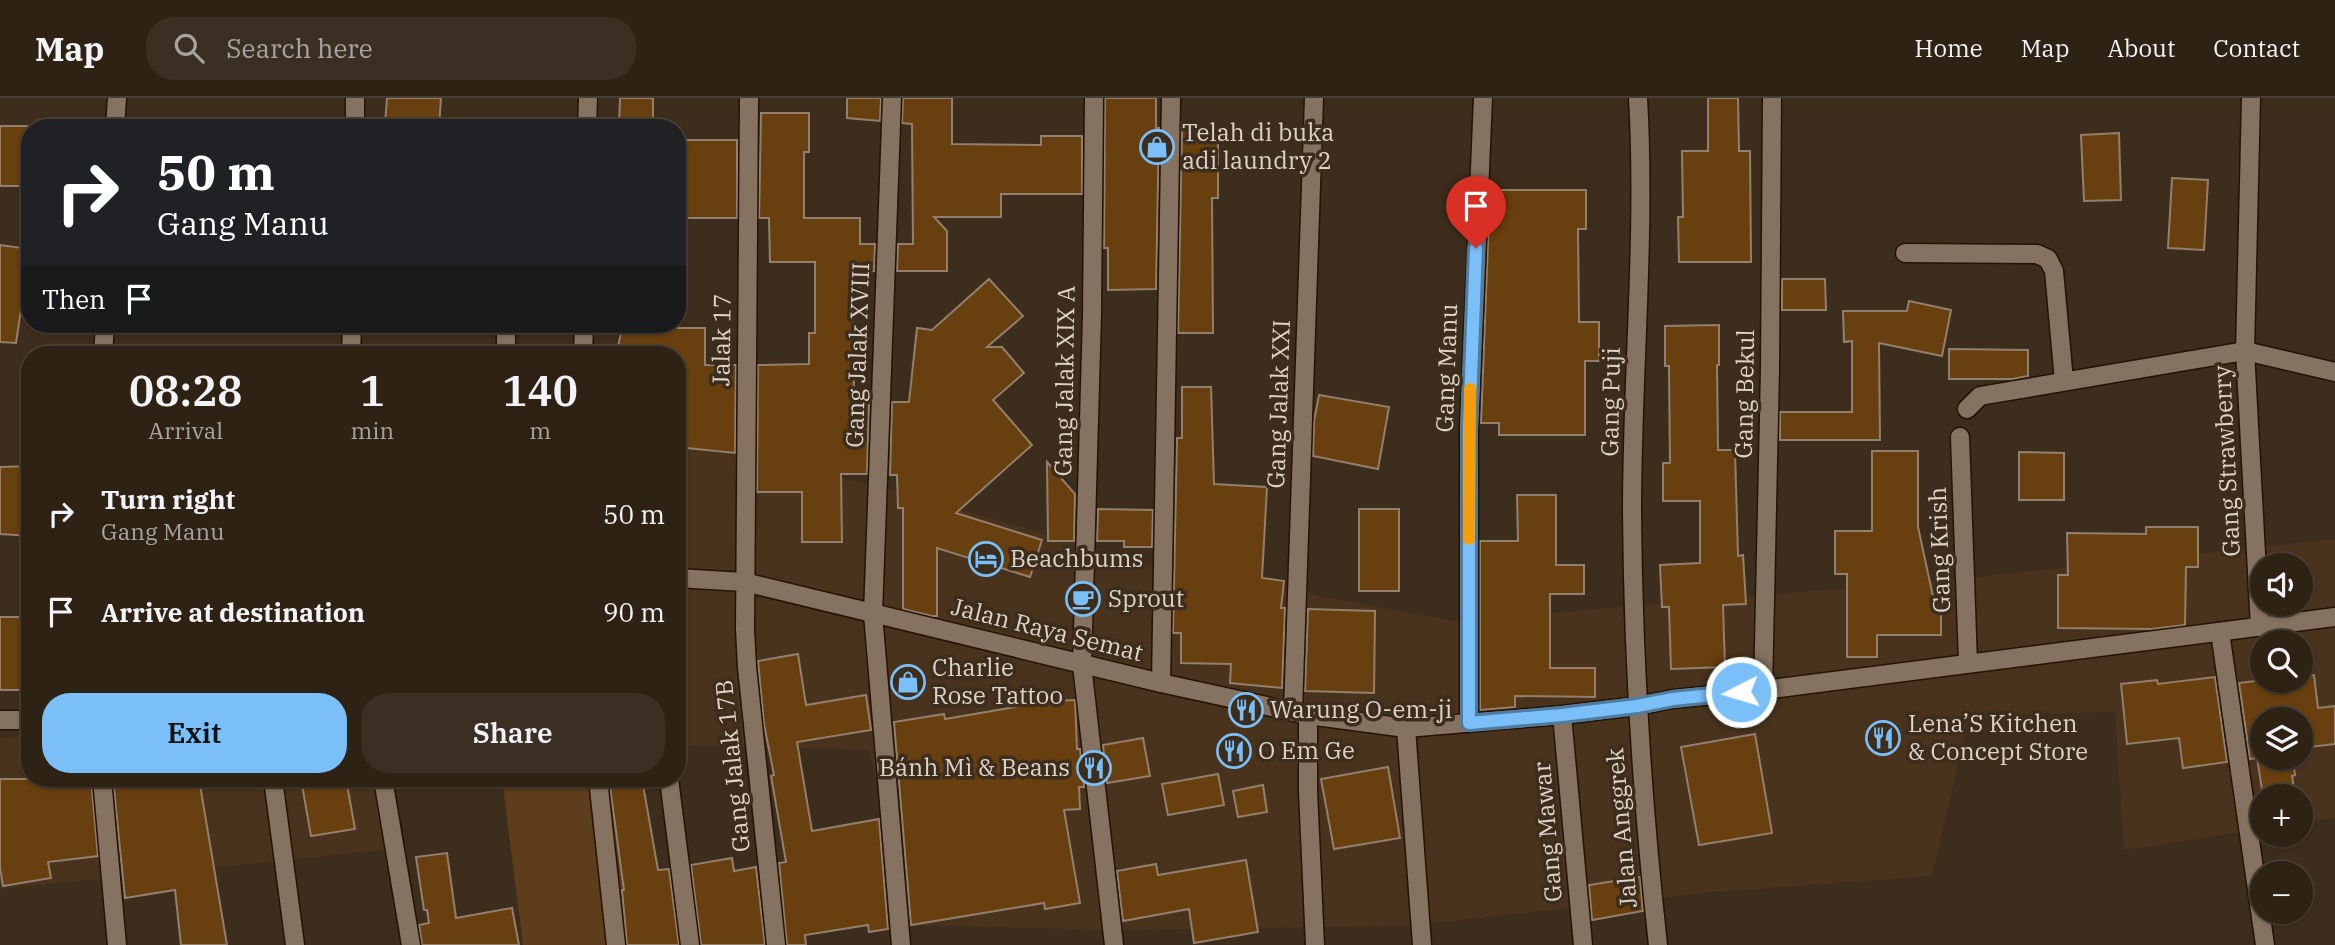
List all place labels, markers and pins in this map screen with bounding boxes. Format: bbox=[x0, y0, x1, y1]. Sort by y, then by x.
place label: Telah di buka adi laundry 2 bbox=[1182, 116, 1334, 176]
shop icon: Telah di buka adi laundry 2 bbox=[1138, 128, 1176, 166]
pin bbox=[1446, 176, 1506, 248]
hotel icon: Beachbums bbox=[967, 540, 1005, 578]
place label: Beachbums bbox=[1010, 542, 1143, 574]
cafe icon: Sprout bbox=[1064, 580, 1102, 618]
place label: Sprout bbox=[1108, 582, 1184, 614]
place label: Charlie Rose Tattoo bbox=[932, 651, 1063, 711]
shop icon: Charlie Rose Tattoo bbox=[889, 663, 927, 701]
restaurant icon: Warung O-em-ji bbox=[1227, 691, 1265, 729]
place label: Warung O-em-ji bbox=[1270, 693, 1452, 725]
place label: Lena’S Kitchen & Concept Store bbox=[1908, 707, 2088, 767]
restaurant icon: Lena’S Kitchen & Concept Store bbox=[1864, 719, 1902, 757]
restaurant icon: O Em Ge bbox=[1215, 732, 1253, 770]
place label: O Em Ge bbox=[1258, 734, 1355, 766]
restaurant icon: Bánh Mì & Beans bbox=[1075, 749, 1113, 787]
place label: Bánh Mì & Beans bbox=[879, 751, 1070, 783]

